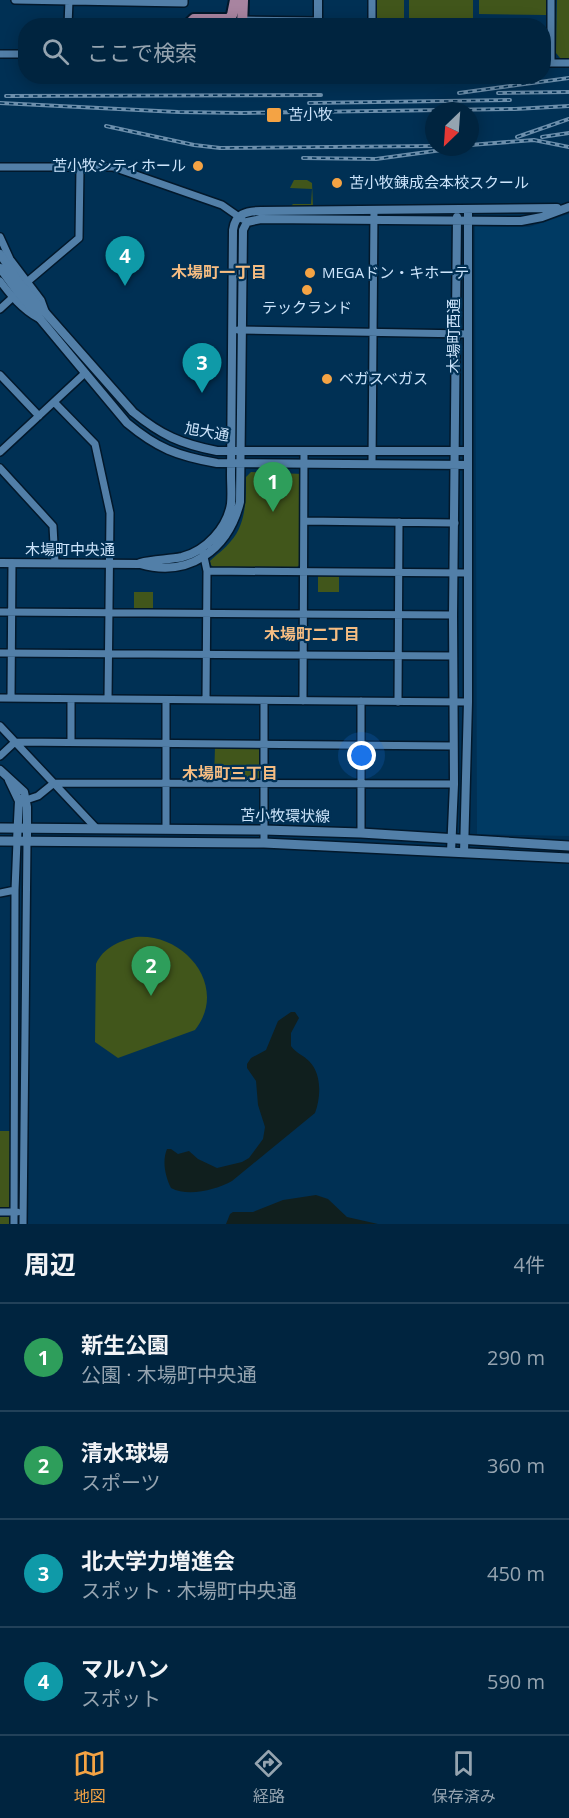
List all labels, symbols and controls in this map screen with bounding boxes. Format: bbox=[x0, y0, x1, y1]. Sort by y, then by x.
search box bbox=[18, 18, 551, 84]
icon: search bbox=[39, 35, 72, 68]
text: ここで検索 bbox=[87, 37, 197, 67]
north arrow bbox=[425, 102, 479, 156]
place label: 苫小牧 bbox=[288, 104, 333, 124]
marker: 苫小牧 bbox=[265, 106, 283, 124]
place label: 苫小牧シティホール bbox=[52, 155, 186, 175]
marker: 苫小牧シティホール bbox=[191, 159, 205, 173]
place label: 苫小牧錬成会本校スクール bbox=[349, 172, 529, 192]
marker: 苫小牧錬成会本校スクール bbox=[330, 176, 344, 190]
pin: 4 bbox=[106, 236, 144, 286]
district label: 木場町一丁目 bbox=[171, 261, 267, 283]
place label: MEGAドン・キホーテ bbox=[322, 262, 469, 282]
marker: MEGAドン・キホーテ bbox=[303, 266, 317, 280]
marker: テックランド bbox=[300, 283, 314, 297]
place label: テックランド bbox=[262, 297, 352, 317]
street label: 木場町西通 bbox=[443, 298, 463, 374]
pin: 3 bbox=[182, 344, 222, 393]
place label: ベガスベガス bbox=[339, 368, 428, 388]
marker: ベガスベガス bbox=[320, 372, 334, 386]
street label: 旭大通 bbox=[183, 417, 231, 445]
pin: 1 bbox=[254, 462, 292, 512]
street label: 木場町中央通 bbox=[25, 539, 115, 559]
district label: 木場町二丁目 bbox=[264, 623, 360, 645]
your location bbox=[347, 741, 376, 770]
district label: 木場町三丁目 bbox=[182, 762, 278, 784]
street label: 苫小牧環状線 bbox=[240, 804, 330, 826]
pin: 2 bbox=[132, 946, 170, 996]
text: 周辺 bbox=[24, 1246, 76, 1282]
text: 4件 bbox=[514, 1251, 545, 1278]
text: 新生公園 bbox=[81, 1329, 169, 1359]
text: 1 bbox=[38, 1344, 49, 1371]
text: 290 m bbox=[487, 1344, 545, 1371]
text: 公園 · 木場町中央通 bbox=[81, 1361, 257, 1388]
text: 清水球場 bbox=[81, 1437, 169, 1467]
text: 2 bbox=[38, 1452, 49, 1479]
text: 360 m bbox=[487, 1452, 545, 1479]
text: スポーツ bbox=[81, 1469, 161, 1496]
text: 北大学力増進会 bbox=[81, 1545, 235, 1575]
text: 3 bbox=[38, 1560, 49, 1587]
text: 450 m bbox=[487, 1560, 545, 1587]
text: スポット · 木場町中央通 bbox=[81, 1577, 297, 1604]
text: マルハン bbox=[81, 1653, 169, 1683]
text: 4 bbox=[38, 1668, 49, 1695]
text: 590 m bbox=[487, 1668, 545, 1695]
text: スポット bbox=[81, 1685, 161, 1712]
tab: 地図 bbox=[73, 1747, 106, 1807]
tab: 経路 bbox=[252, 1747, 285, 1807]
tab: 保存済み bbox=[432, 1747, 496, 1807]

